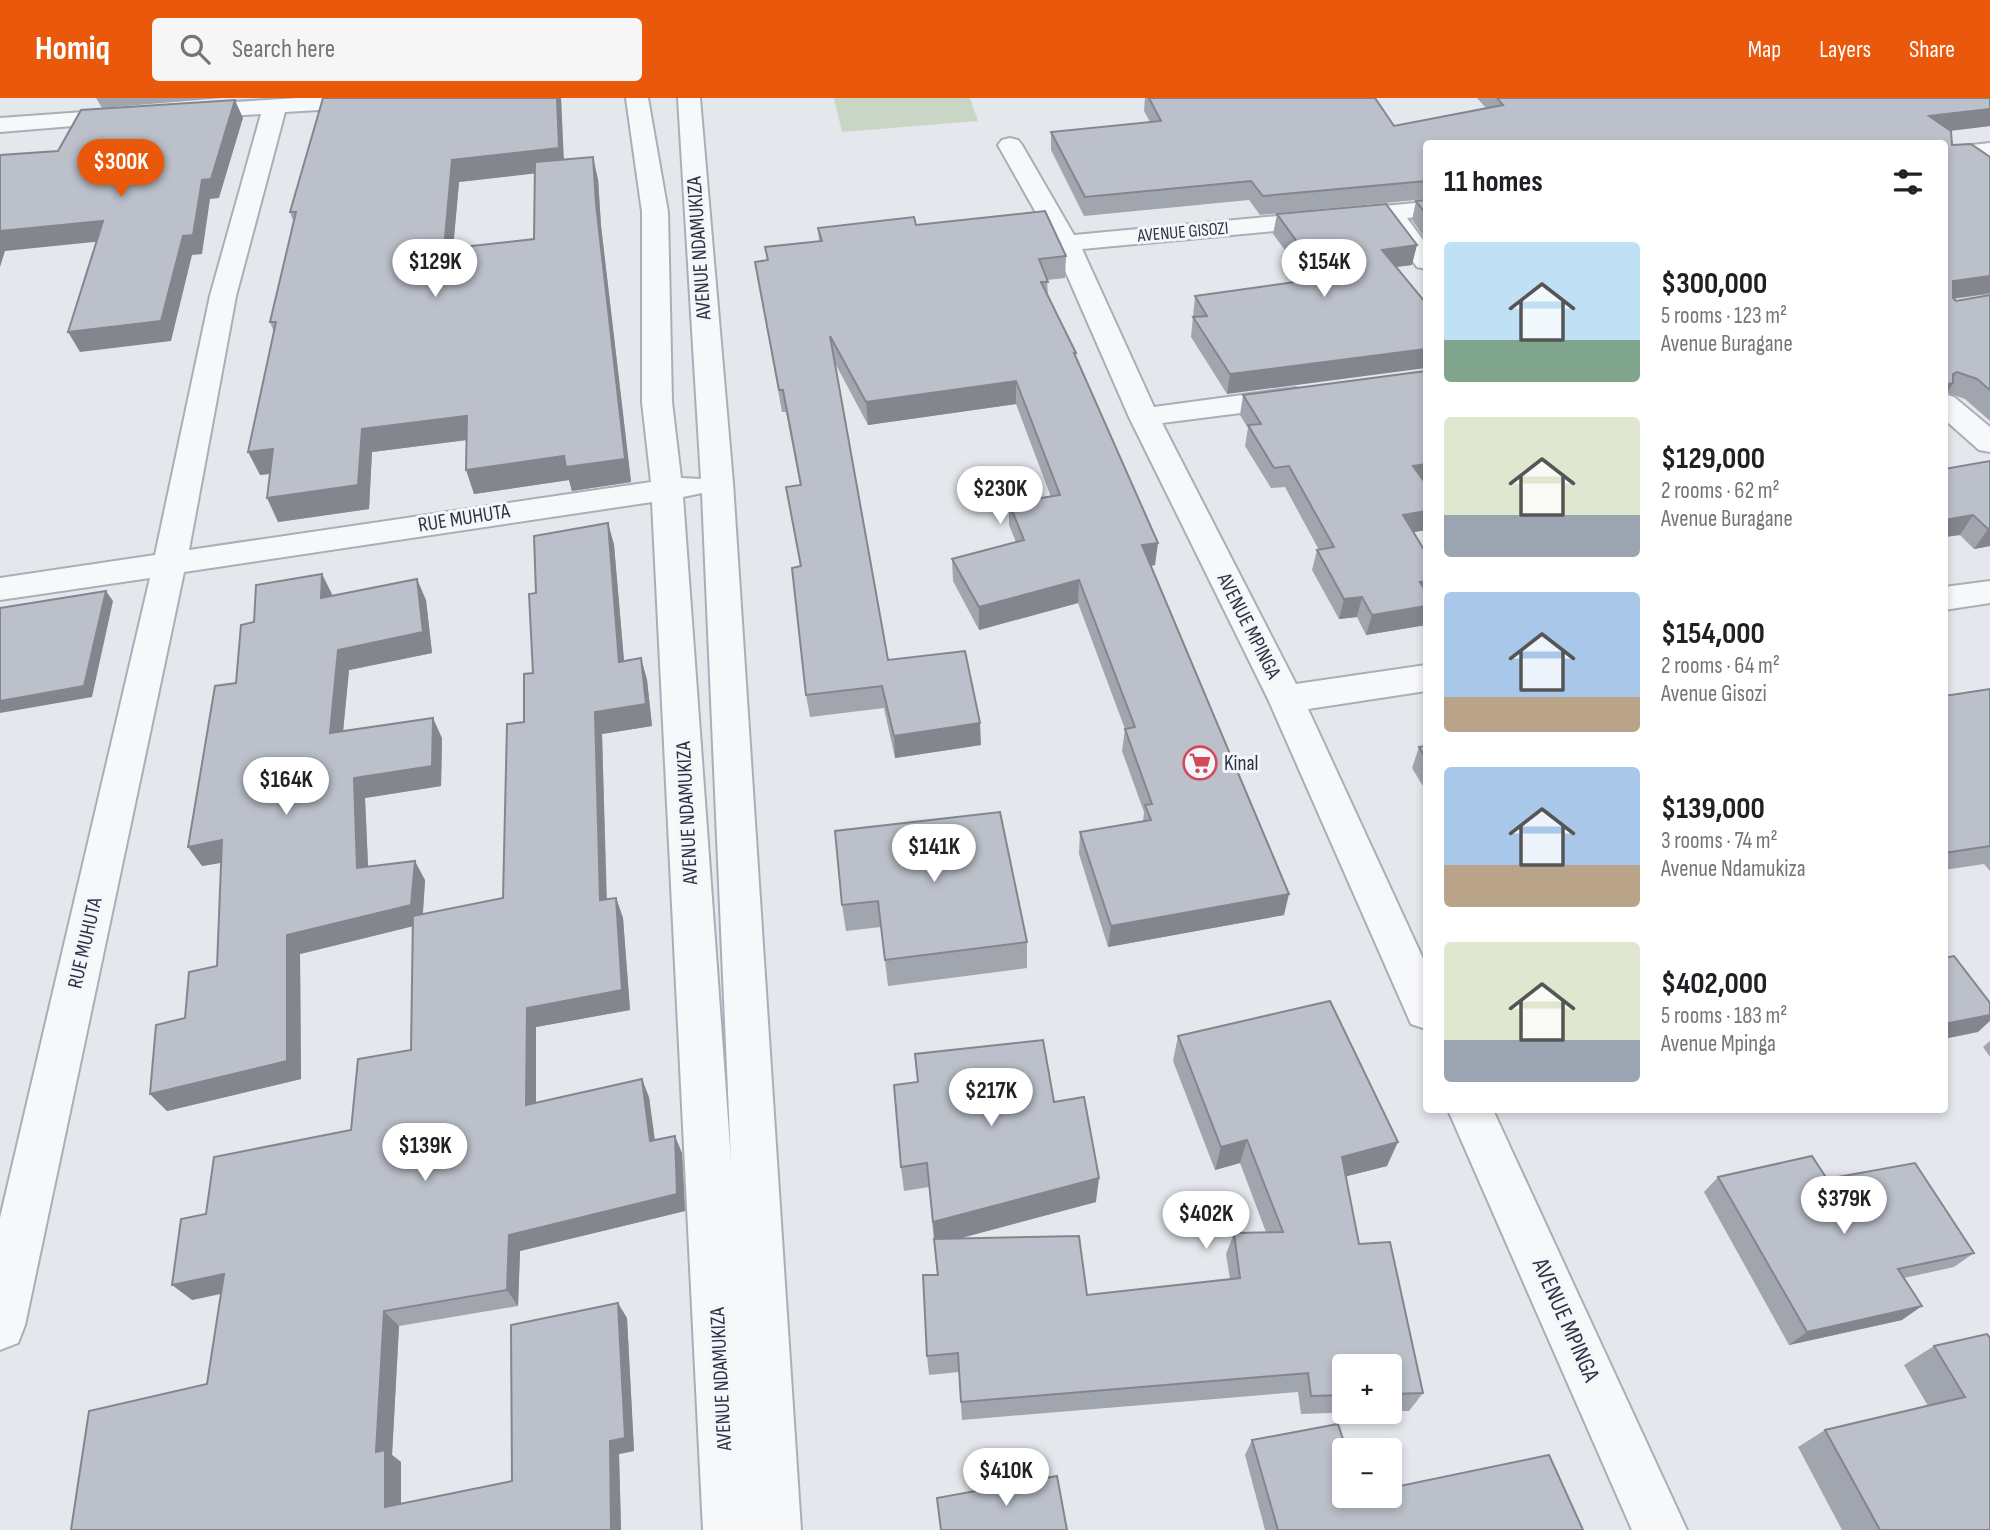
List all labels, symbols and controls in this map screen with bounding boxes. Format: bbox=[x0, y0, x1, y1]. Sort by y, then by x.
search box bbox=[152, 18, 642, 81]
text: Homiq bbox=[35, 29, 110, 69]
icon: search bbox=[176, 30, 214, 68]
text: Search here bbox=[232, 34, 335, 65]
text: Map bbox=[1748, 35, 1781, 64]
text: Layers bbox=[1819, 35, 1871, 64]
text: Share bbox=[1909, 35, 1955, 64]
pin: $300K bbox=[72, 140, 170, 199]
text: $300K bbox=[93, 148, 149, 176]
icon: filters bbox=[1889, 163, 1927, 201]
text: 11 homes bbox=[1444, 164, 1543, 200]
street label: AVENUE NDAMUKIZA bbox=[681, 175, 717, 321]
street label: AVENUE GISOZI bbox=[1136, 218, 1229, 247]
pin: $129K bbox=[386, 240, 484, 299]
pin: $154K bbox=[1275, 240, 1373, 299]
text: $129K bbox=[408, 248, 462, 276]
text: $154K bbox=[1298, 248, 1351, 276]
text: $300,000 bbox=[1661, 266, 1767, 302]
icon: home bbox=[1500, 270, 1584, 354]
text: 5 rooms · 123 m² bbox=[1661, 302, 1787, 330]
text: Avenue Buragane bbox=[1661, 330, 1793, 358]
text: $129,000 bbox=[1661, 441, 1765, 477]
icon: home bbox=[1500, 445, 1584, 529]
pin: $230K bbox=[951, 466, 1049, 526]
text: $230K bbox=[973, 475, 1027, 503]
text: 2 rooms · 62 m² bbox=[1661, 477, 1780, 505]
street label: RUE MUHUTA bbox=[416, 498, 513, 538]
text: Avenue Buragane bbox=[1661, 505, 1793, 533]
street label: AVENUE MPINGA bbox=[1211, 568, 1287, 684]
text: $154,000 bbox=[1661, 616, 1765, 652]
icon: home bbox=[1500, 620, 1584, 704]
text: 2 rooms · 64 m² bbox=[1661, 652, 1780, 680]
text: Avenue Gisozi bbox=[1661, 680, 1767, 708]
street label: AVENUE NDAMUKIZA bbox=[671, 740, 703, 886]
supermarket icon: Kinal bbox=[1181, 744, 1219, 782]
place label: Kinal bbox=[1224, 751, 1258, 776]
pin: $164K bbox=[237, 758, 335, 817]
text: $164K bbox=[259, 766, 313, 794]
text: $139,000 bbox=[1661, 791, 1765, 827]
icon: home bbox=[1500, 795, 1584, 879]
pin: $141K bbox=[885, 824, 983, 884]
text: 3 rooms · 74 m² bbox=[1661, 827, 1778, 855]
text: $141K bbox=[908, 833, 960, 861]
text: Avenue Ndamukiza bbox=[1661, 855, 1806, 883]
street label: RUE MUHUTA bbox=[62, 894, 108, 991]
text: $402,000 bbox=[1661, 966, 1767, 1002]
icon: home bbox=[1500, 970, 1584, 1054]
text: 5 rooms · 183 m² bbox=[1661, 1002, 1787, 1030]
text: Avenue Mpinga bbox=[1661, 1030, 1776, 1058]
pin: $217K bbox=[942, 1068, 1040, 1128]
text: $217K bbox=[965, 1077, 1017, 1105]
pin: $139K bbox=[376, 1124, 474, 1183]
text: $139K bbox=[398, 1132, 452, 1160]
pin: $379K bbox=[1795, 1176, 1893, 1236]
text: $379K bbox=[1817, 1185, 1871, 1213]
pin: $402K bbox=[1157, 1192, 1255, 1251]
text: $402K bbox=[1179, 1200, 1233, 1228]
street label: AVENUE MPINGA bbox=[1526, 1253, 1606, 1387]
street label: AVENUE NDAMUKIZA bbox=[705, 1306, 737, 1452]
map controls bbox=[1332, 1354, 1402, 1508]
button: + bbox=[1332, 1354, 1402, 1424]
button: − bbox=[1332, 1438, 1402, 1508]
pin: $410K bbox=[957, 1448, 1055, 1508]
text: $410K bbox=[979, 1457, 1033, 1485]

